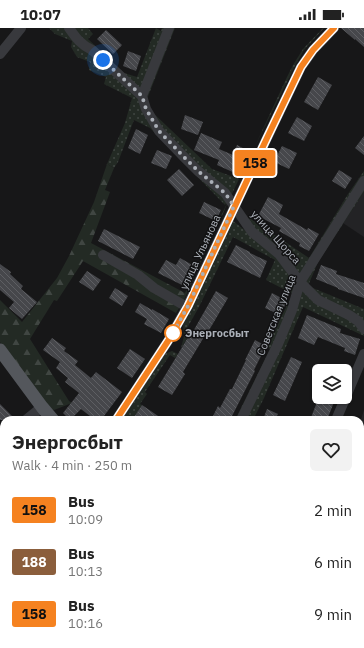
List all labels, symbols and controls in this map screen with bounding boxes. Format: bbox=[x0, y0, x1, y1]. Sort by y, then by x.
text: 10:07 bbox=[20, 5, 61, 24]
your location bbox=[93, 50, 113, 70]
line badge: 158 bbox=[232, 150, 278, 176]
text: 158 bbox=[242, 154, 268, 172]
street label: улица Щорса bbox=[248, 207, 304, 267]
street label: улица Ульянова bbox=[176, 212, 224, 292]
street label: Советская улица bbox=[253, 272, 299, 358]
marker: Энергосбыт bbox=[164, 324, 182, 342]
place label: Энергосбыт bbox=[185, 326, 250, 340]
map controls bbox=[312, 364, 352, 404]
button: layers bbox=[312, 364, 352, 404]
button: heart bbox=[310, 429, 352, 471]
text: Энергосбыт bbox=[12, 430, 123, 454]
text: Walk · 4 min · 250 m bbox=[12, 457, 132, 474]
text: Bus bbox=[68, 492, 95, 511]
text: 158 bbox=[21, 501, 47, 519]
text: 2 min bbox=[314, 501, 352, 520]
text: 10:09 bbox=[68, 511, 103, 528]
text: Bus bbox=[68, 544, 95, 563]
text: 188 bbox=[21, 553, 47, 571]
text: 6 min bbox=[314, 553, 352, 572]
text: 10:13 bbox=[68, 563, 103, 580]
text: Bus bbox=[68, 596, 95, 615]
text: 158 bbox=[21, 605, 47, 623]
text: 9 min bbox=[314, 605, 352, 624]
text: 10:16 bbox=[68, 615, 103, 632]

